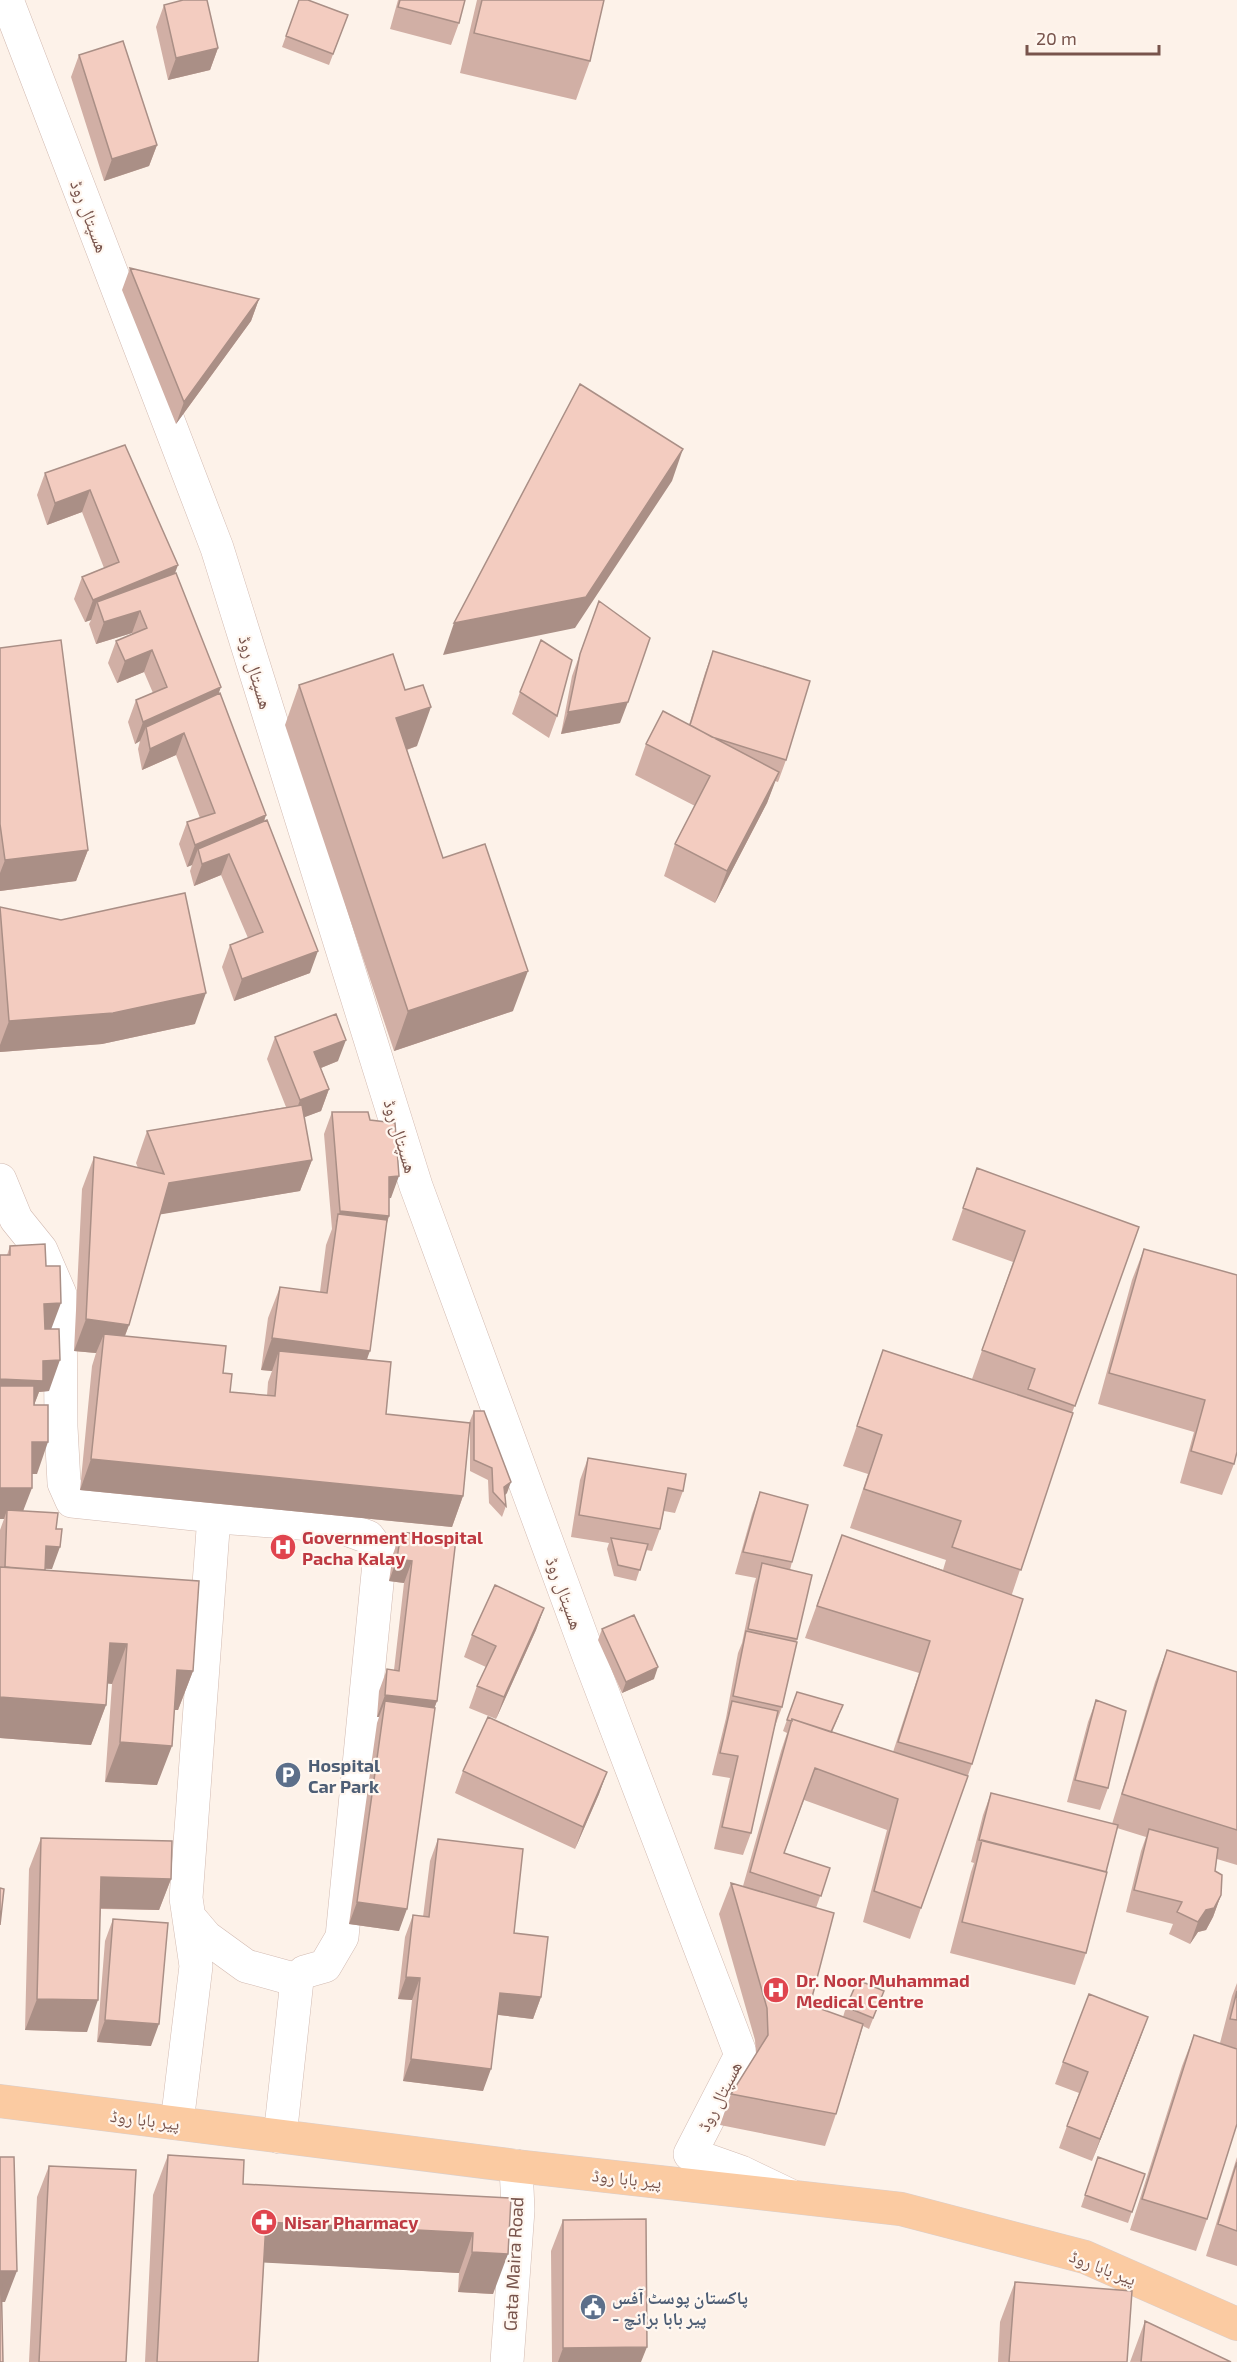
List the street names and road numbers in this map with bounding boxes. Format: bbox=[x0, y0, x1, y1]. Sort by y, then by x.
street label: ھسپتال روڈ bbox=[65, 177, 114, 256]
street label: ھسپتال روڈ bbox=[233, 632, 278, 712]
street label: ھسپتال روڈ bbox=[378, 1096, 423, 1176]
street label: ھسپتال روڈ bbox=[541, 1553, 588, 1633]
street label: ھسپتال روڈ bbox=[692, 2057, 747, 2135]
street label: پیر بابا روڈ bbox=[109, 2104, 181, 2135]
street label: پیر بابا روڈ bbox=[591, 2163, 663, 2194]
street label: Gata Maira Road bbox=[498, 2196, 528, 2332]
street label: پیر بابا روڈ bbox=[1066, 2244, 1140, 2291]

